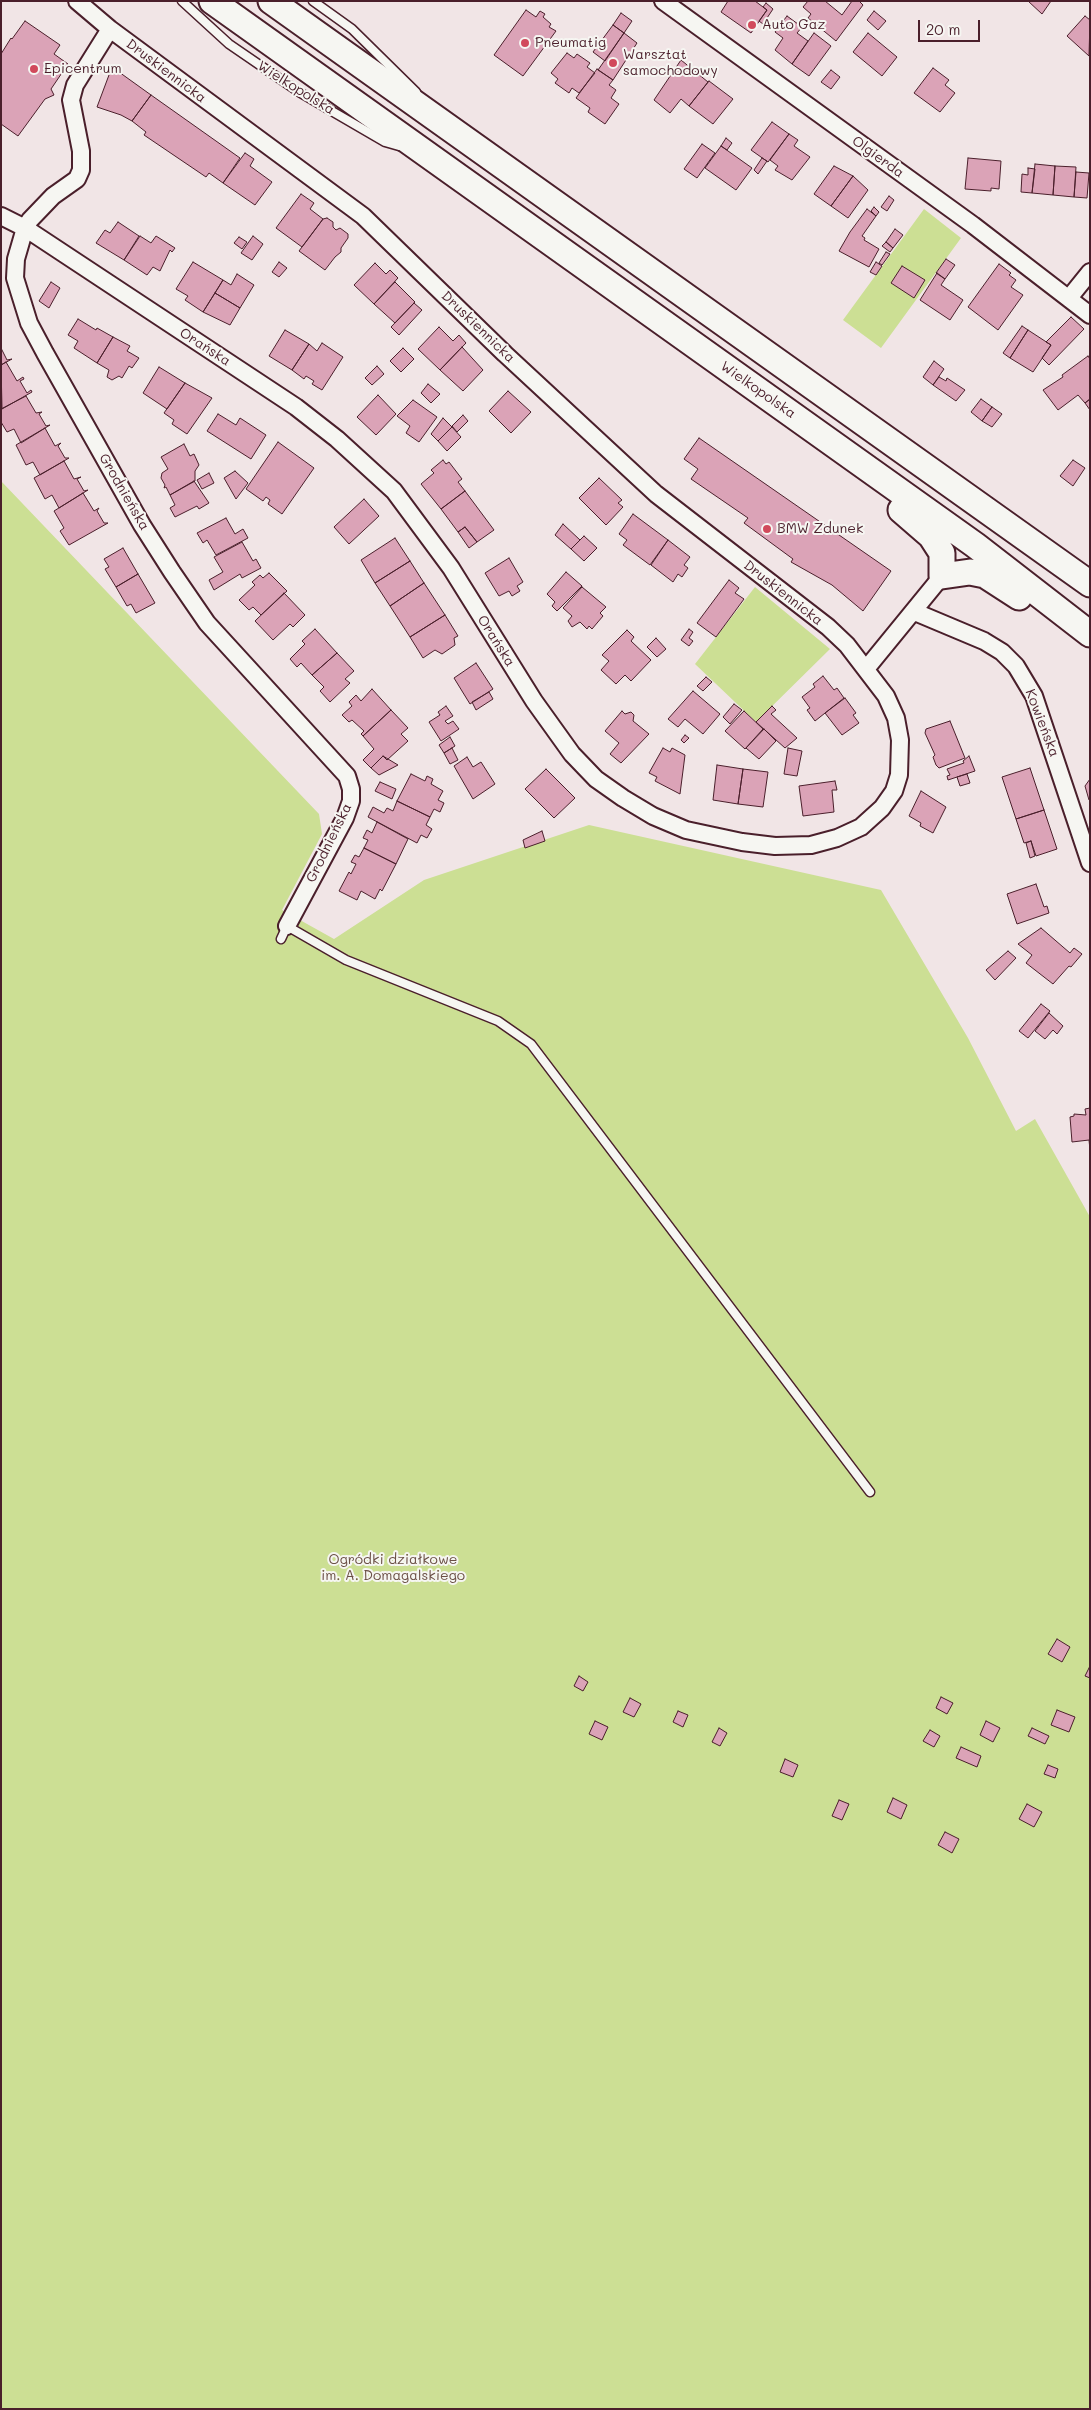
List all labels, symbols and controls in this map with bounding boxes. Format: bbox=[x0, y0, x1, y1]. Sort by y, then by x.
scale bar bbox=[921, 10, 984, 42]
place label: Auto Gaz bbox=[762, 17, 825, 33]
marker: Auto Gaz bbox=[746, 19, 758, 31]
text: 20 m bbox=[926, 19, 960, 39]
place label: Pneumatig bbox=[535, 35, 606, 51]
street label: Druskiennicka bbox=[123, 36, 209, 106]
marker: Pneumatig bbox=[519, 37, 531, 49]
place label: Warsztat samochodowy bbox=[623, 47, 718, 80]
marker: Warsztat samochodowy bbox=[607, 57, 619, 69]
street label: Wielkopolska bbox=[254, 58, 338, 118]
place label: Epicentrum bbox=[44, 61, 122, 77]
marker: Epicentrum bbox=[28, 63, 40, 75]
street label: Olgierda bbox=[849, 132, 907, 182]
street label: Druskiennicka bbox=[438, 288, 518, 366]
street label: Orańska bbox=[176, 324, 234, 370]
street label: Wielkopolska bbox=[717, 358, 799, 422]
street label: Grodnieńska bbox=[95, 451, 153, 533]
place label: BMW Zdunek bbox=[777, 521, 863, 537]
marker: BMW Zdunek bbox=[761, 523, 773, 535]
street label: Druskiennicka bbox=[740, 557, 826, 629]
street label: Orańska bbox=[474, 612, 518, 670]
street label: Kowieńska bbox=[1021, 687, 1063, 759]
street label: Grodnieńska bbox=[303, 801, 355, 885]
park label: Ogródki działkowe im. A. Domagalskiego bbox=[321, 1552, 465, 1584]

